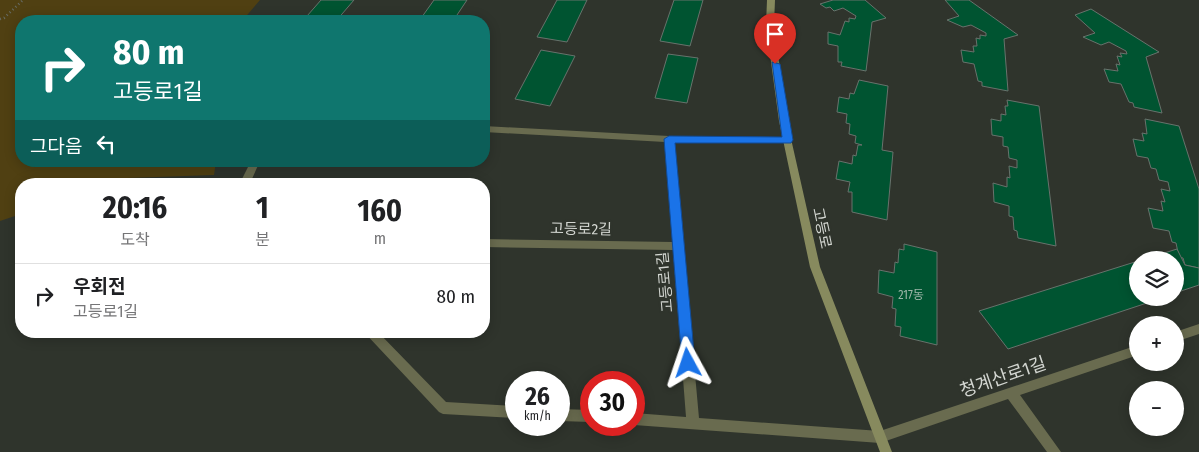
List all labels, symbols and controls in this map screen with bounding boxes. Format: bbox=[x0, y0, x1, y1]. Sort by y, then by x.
pin bbox=[754, 13, 796, 64]
icon: arrive bbox=[761, 20, 789, 48]
text: 80 m bbox=[113, 31, 185, 73]
icon: right bbox=[30, 35, 95, 100]
text: 고등로1길 bbox=[113, 78, 203, 105]
icon: left bbox=[92, 130, 120, 158]
text: 그다음 bbox=[30, 135, 82, 158]
text: 20:16 bbox=[103, 190, 167, 226]
text: 1 bbox=[256, 190, 269, 226]
text: 160 bbox=[357, 193, 402, 229]
street label: 고등로 bbox=[809, 206, 835, 250]
street label: 고등로2길 bbox=[550, 219, 612, 239]
text: m bbox=[374, 229, 386, 248]
text: 도착 bbox=[120, 230, 150, 249]
text: 분 bbox=[255, 230, 270, 249]
street label: 고등로1길 bbox=[653, 251, 677, 313]
map controls bbox=[1129, 251, 1184, 436]
button: layers bbox=[1129, 251, 1184, 306]
text: 우회전 bbox=[73, 275, 125, 298]
icon: right bbox=[30, 282, 58, 310]
text: 80 m bbox=[437, 285, 475, 308]
house number: 217동 bbox=[898, 288, 924, 302]
text: 고등로1길 bbox=[73, 302, 138, 321]
button: + bbox=[1129, 316, 1184, 371]
position arrow bbox=[661, 336, 713, 388]
street label: 청계산로1길 bbox=[957, 352, 1049, 402]
speed limit sign: 30 bbox=[580, 371, 645, 436]
button: − bbox=[1129, 381, 1184, 436]
text: 26 bbox=[525, 382, 550, 412]
text: km/h bbox=[524, 409, 551, 423]

